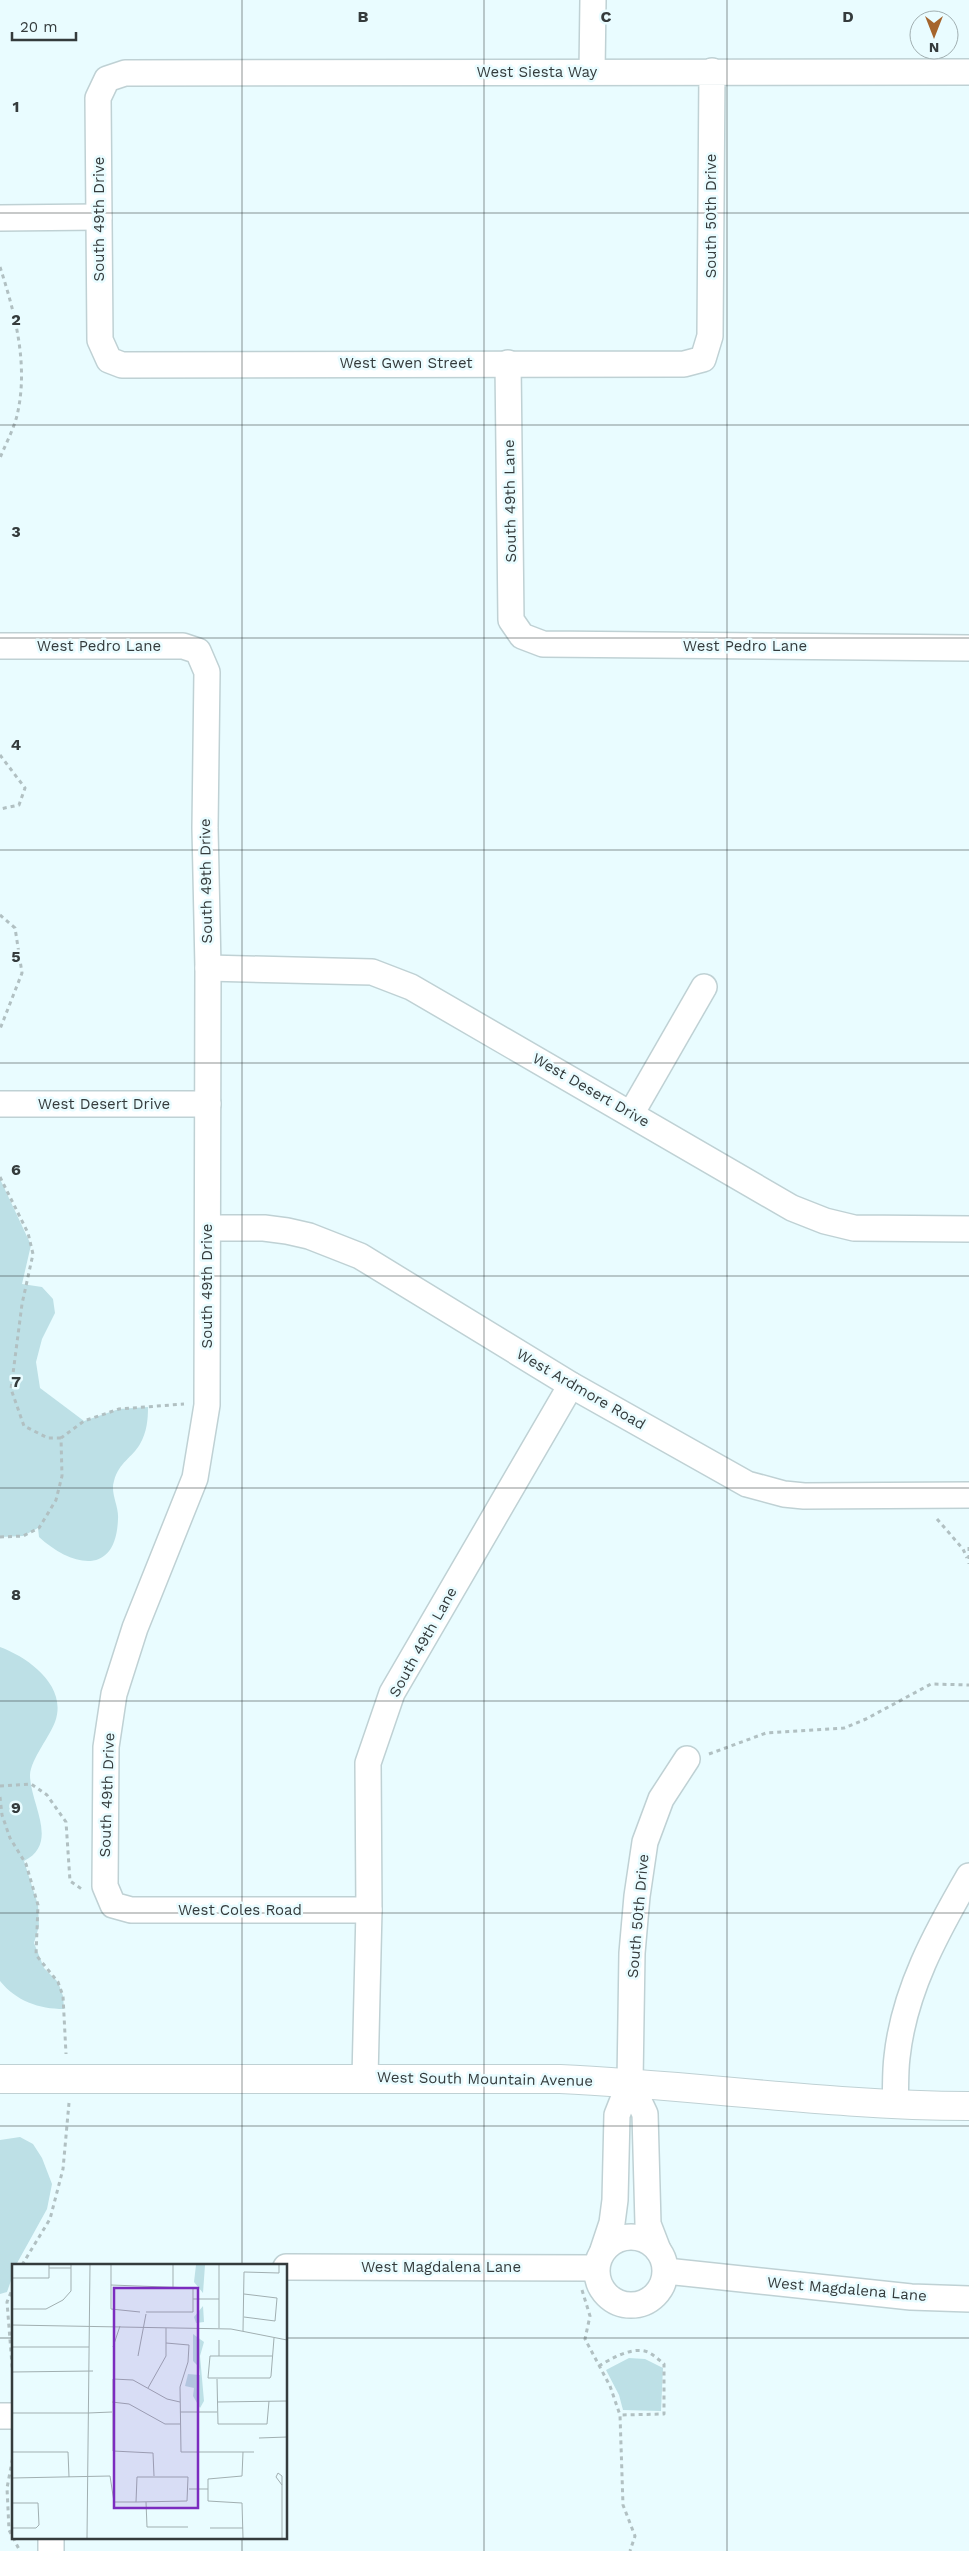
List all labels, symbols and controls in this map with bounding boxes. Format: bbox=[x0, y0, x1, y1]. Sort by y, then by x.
text: B bbox=[358, 7, 369, 26]
text: C bbox=[601, 7, 612, 26]
text: D bbox=[842, 7, 854, 26]
scale bar bbox=[12, 10, 76, 42]
north arrow bbox=[909, 10, 959, 60]
text: 20 m bbox=[20, 18, 58, 36]
text: N bbox=[929, 40, 939, 56]
street label: West Siesta Way bbox=[477, 63, 598, 81]
text: 1 bbox=[13, 97, 19, 116]
street label: South 50th Drive bbox=[702, 154, 720, 278]
street label: South 49th Drive bbox=[90, 157, 108, 281]
text: 2 bbox=[11, 310, 21, 329]
street label: West Gwen Street bbox=[339, 354, 473, 372]
street label: South 49th Lane bbox=[500, 439, 520, 563]
text: 3 bbox=[11, 522, 21, 541]
street label: West Pedro Lane bbox=[37, 637, 161, 655]
street label: West Pedro Lane bbox=[683, 637, 807, 655]
text: 4 bbox=[11, 735, 21, 754]
street label: South 49th Drive bbox=[196, 818, 216, 944]
text: 5 bbox=[11, 947, 21, 966]
street label: West Desert Drive bbox=[529, 1049, 653, 1131]
street label: West Desert Drive bbox=[38, 1095, 170, 1113]
text: 6 bbox=[11, 1160, 21, 1179]
street label: South 49th Drive bbox=[198, 1224, 216, 1348]
street label: West Ardmore Road bbox=[513, 1345, 649, 1433]
text: 7 bbox=[11, 1372, 21, 1391]
street label: South 49th Lane bbox=[385, 1584, 461, 1700]
text: 8 bbox=[11, 1585, 21, 1604]
street label: South 49th Drive bbox=[96, 1732, 118, 1858]
text: 9 bbox=[11, 1798, 21, 1817]
street label: South 50th Drive bbox=[624, 1853, 652, 1979]
street label: West Coles Road bbox=[178, 1901, 302, 1919]
street label: West South Mountain Avenue bbox=[377, 2068, 593, 2090]
street label: West Magdalena Lane bbox=[361, 2258, 521, 2276]
inset map bbox=[12, 2264, 288, 2538]
street label: West Magdalena Lane bbox=[766, 2273, 928, 2305]

